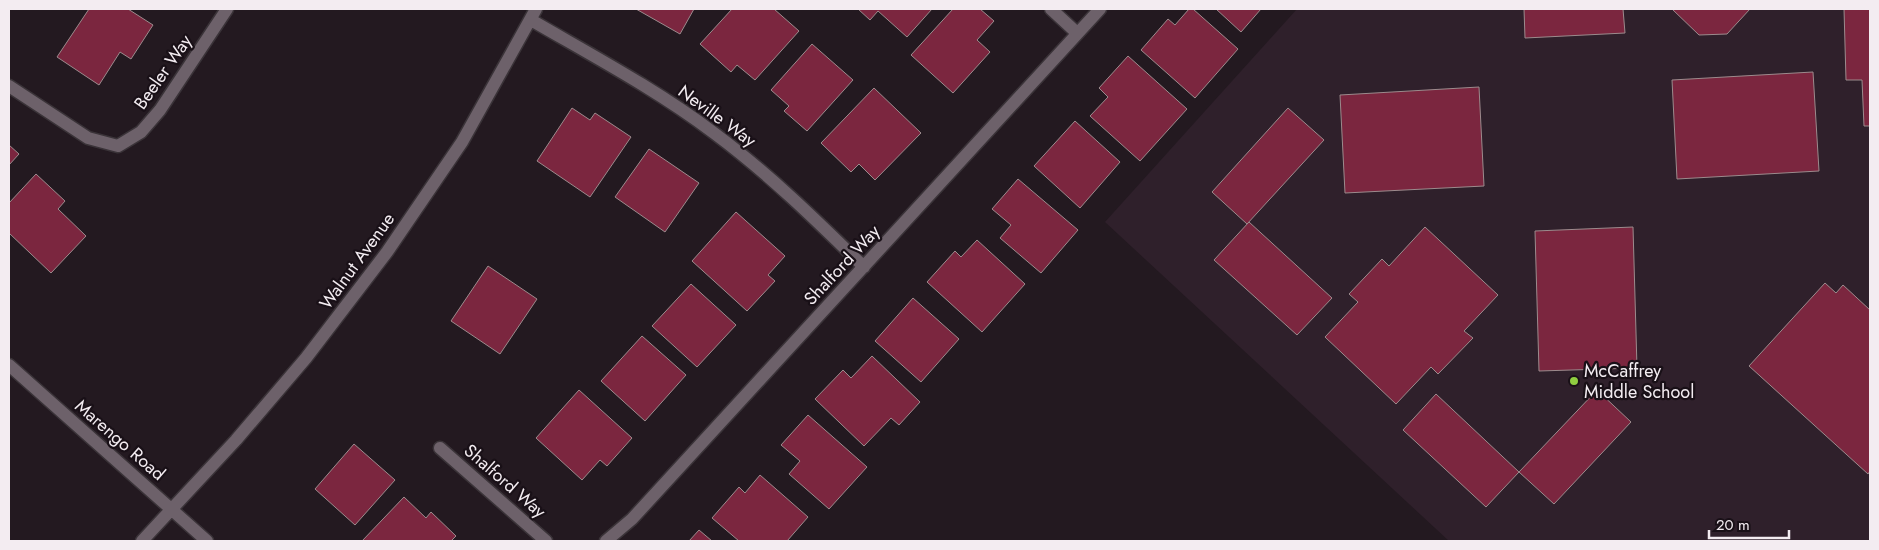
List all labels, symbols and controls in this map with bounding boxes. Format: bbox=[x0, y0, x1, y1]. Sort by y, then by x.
street label: Beeler Way bbox=[128, 29, 198, 115]
street label: Neville Way bbox=[673, 79, 762, 153]
street label: Walnut Avenue bbox=[313, 207, 401, 315]
street label: Shalford Way bbox=[798, 219, 886, 311]
place label: McCaffrey Middle School bbox=[1584, 358, 1694, 405]
marker: McCaffrey Middle School bbox=[1568, 375, 1580, 387]
street label: Marengo Road bbox=[69, 393, 171, 487]
street label: Shalford Way bbox=[458, 438, 552, 524]
scale bar bbox=[1709, 508, 1789, 540]
text: 20 m bbox=[1716, 514, 1750, 536]

